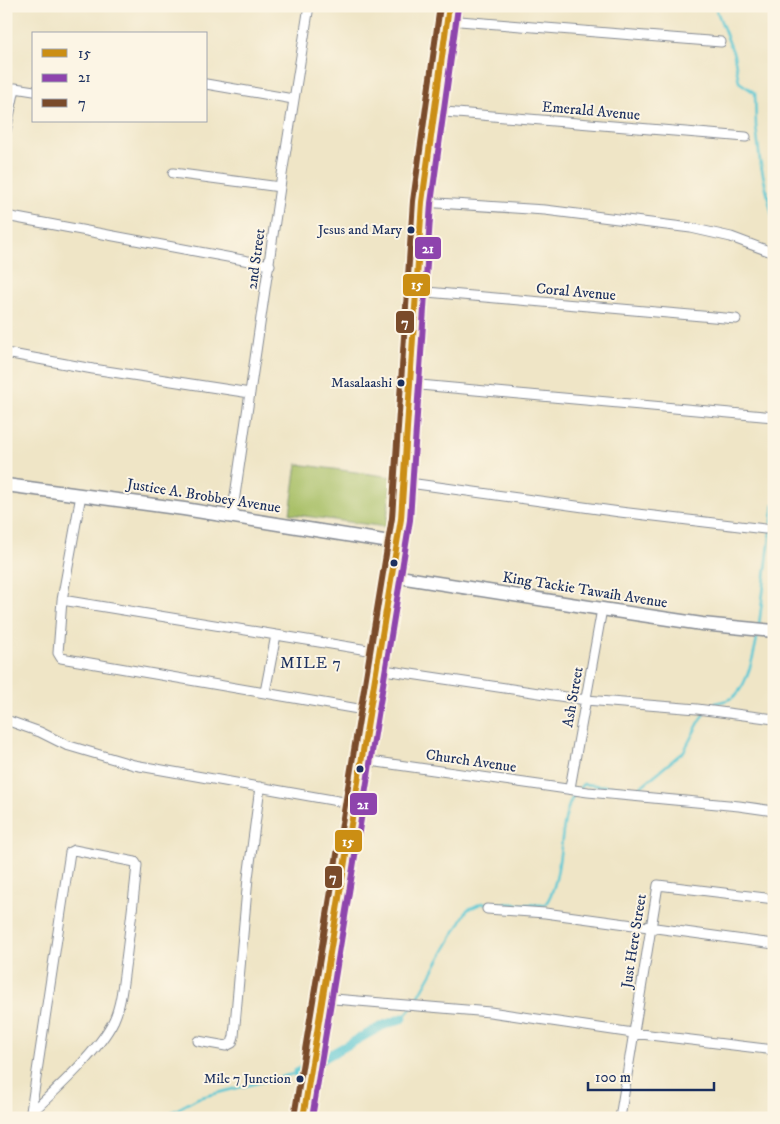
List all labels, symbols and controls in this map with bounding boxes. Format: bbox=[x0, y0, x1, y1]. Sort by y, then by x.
legend bbox=[32, 32, 208, 122]
text: 15 bbox=[78, 44, 91, 63]
text: 21 bbox=[78, 68, 91, 87]
text: 7 bbox=[78, 94, 86, 113]
street label: Emerald Avenue bbox=[541, 97, 641, 125]
place label: Jesus and Mary bbox=[316, 221, 402, 239]
marker: Jesus and Mary bbox=[406, 225, 416, 235]
street label: 2nd Street bbox=[242, 227, 270, 291]
line badge: 21 bbox=[414, 236, 442, 260]
text: 21 bbox=[422, 240, 434, 258]
line badge: 15 bbox=[402, 273, 431, 297]
text: 15 bbox=[411, 276, 423, 294]
street label: Coral Avenue bbox=[535, 279, 617, 305]
line badge: 7 bbox=[395, 310, 415, 334]
text: 7 bbox=[401, 314, 409, 332]
place label: Masalaashi bbox=[331, 374, 392, 392]
marker: Masalaashi bbox=[396, 378, 406, 388]
street label: Justice A. Brobbey Avenue bbox=[124, 474, 282, 518]
unlabelled marker bbox=[389, 558, 399, 568]
street label: King Tackie Tawaih Avenue bbox=[501, 568, 669, 612]
district label: MILE 7 bbox=[280, 653, 342, 673]
street label: Ash Street bbox=[558, 665, 588, 729]
street label: Church Avenue bbox=[424, 745, 518, 777]
unlabelled marker bbox=[355, 764, 365, 774]
line badge: 21 bbox=[349, 792, 378, 816]
text: 21 bbox=[357, 796, 369, 814]
line badge: 15 bbox=[334, 829, 363, 853]
text: 15 bbox=[342, 833, 354, 851]
line badge: 7 bbox=[324, 865, 343, 889]
text: 7 bbox=[329, 869, 337, 887]
street label: Just Here Street bbox=[617, 892, 651, 991]
scale bar bbox=[588, 1059, 714, 1091]
text: 100 m bbox=[595, 1068, 631, 1087]
place label: Mile 7 Junction bbox=[204, 1070, 292, 1088]
marker: Mile 7 Junction bbox=[295, 1074, 305, 1084]

